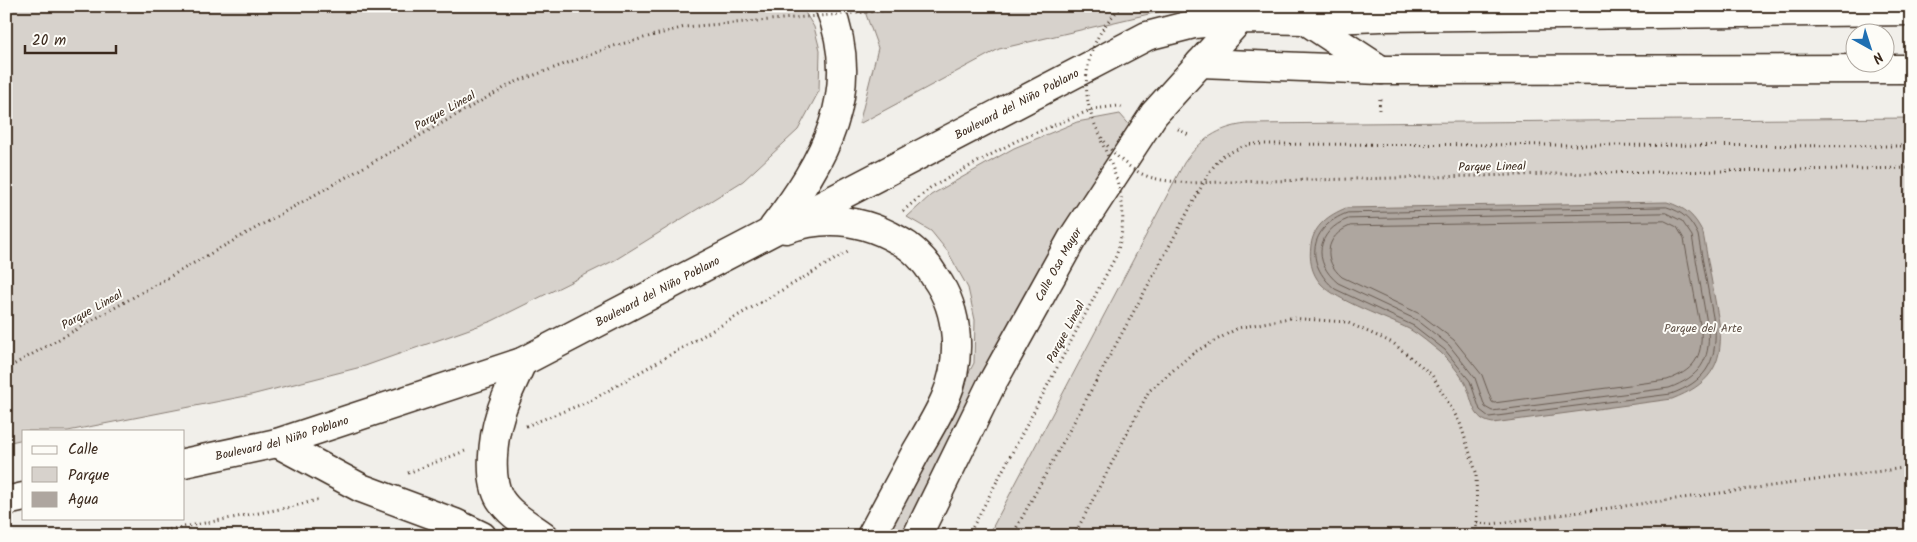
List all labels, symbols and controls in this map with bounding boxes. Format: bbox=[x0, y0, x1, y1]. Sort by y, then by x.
scale bar bbox=[25, 22, 116, 54]
north arrow bbox=[1844, 22, 1894, 72]
text: 20 m bbox=[32, 29, 66, 53]
text: N bbox=[1867, 46, 1888, 69]
street label: Boulevard del Niño Poblano bbox=[951, 64, 1082, 144]
street label: Parque Lineal bbox=[411, 86, 479, 136]
street label: Parque Lineal bbox=[1458, 157, 1526, 177]
street label: Calle Osa Mayor bbox=[1030, 223, 1087, 305]
street label: Boulevard del Niño Poblano bbox=[592, 251, 723, 332]
street label: Parque Lineal bbox=[58, 285, 126, 335]
street label: Parque Lineal bbox=[1042, 298, 1090, 366]
park label: Parque del Arte bbox=[1664, 319, 1743, 338]
street label: Boulevard del Niño Poblano bbox=[213, 410, 351, 466]
legend bbox=[22, 430, 185, 520]
text: Calle bbox=[68, 438, 98, 462]
text: Parque bbox=[68, 464, 109, 488]
text: Agua bbox=[68, 488, 99, 512]

